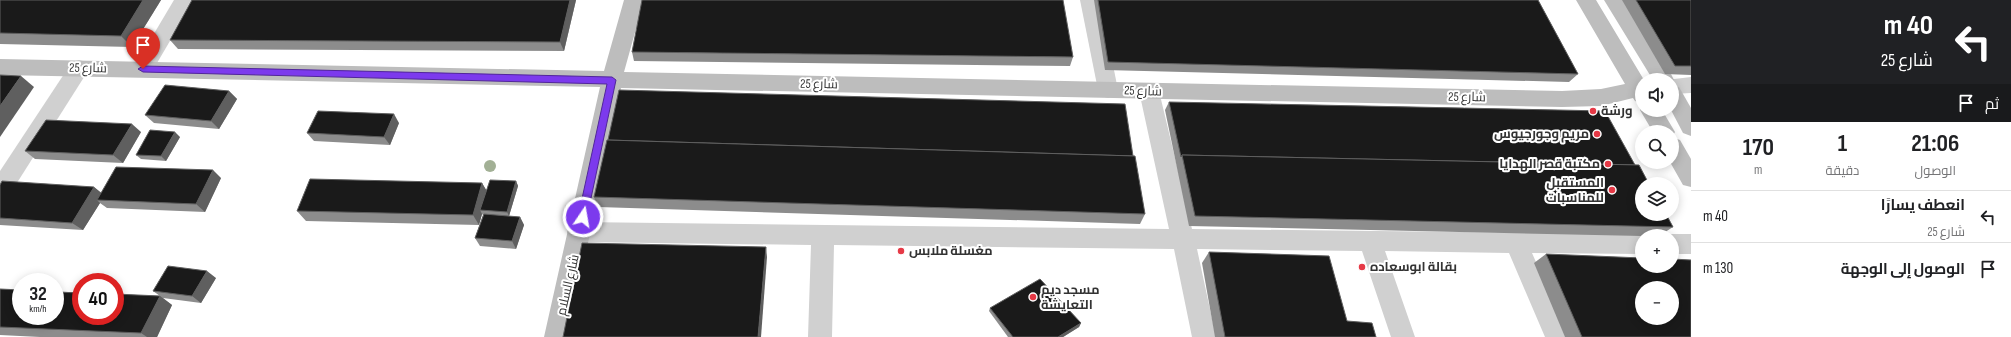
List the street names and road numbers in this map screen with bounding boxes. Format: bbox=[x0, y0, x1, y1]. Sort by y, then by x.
street label: شارع 25 bbox=[69, 60, 107, 76]
street label: شارع 25 bbox=[800, 76, 838, 92]
street label: شارع 25 bbox=[1124, 82, 1162, 100]
street label: شارع 25 bbox=[1448, 89, 1486, 105]
street label: شارع السلام bbox=[553, 253, 584, 317]

